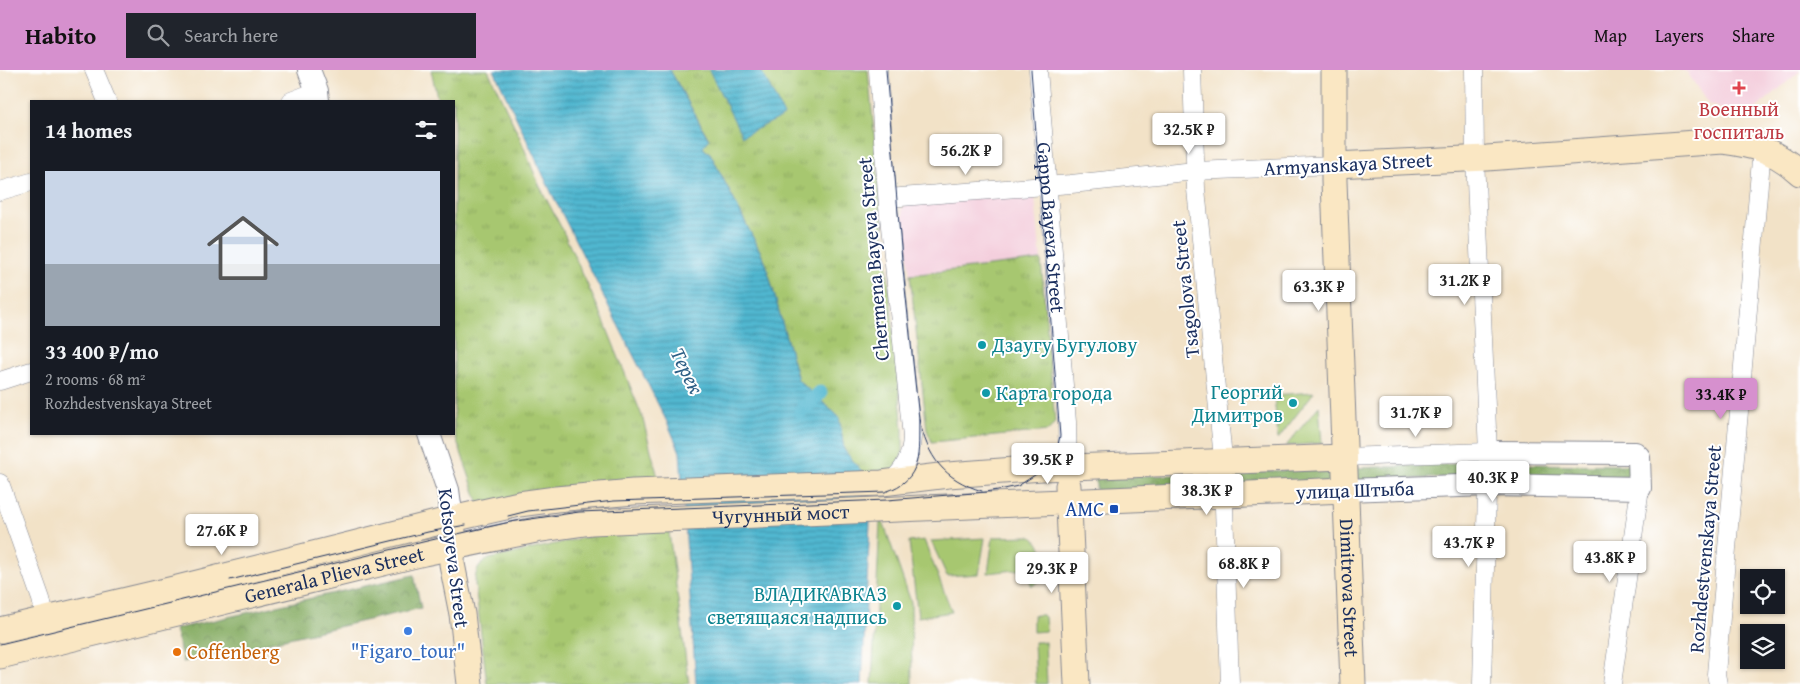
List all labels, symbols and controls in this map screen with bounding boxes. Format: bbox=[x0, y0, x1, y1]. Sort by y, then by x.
search box bbox=[126, 13, 476, 58]
text: Habito bbox=[25, 18, 96, 53]
icon: search bbox=[144, 21, 172, 49]
text: Search here bbox=[184, 21, 278, 49]
text: Map bbox=[1594, 22, 1627, 49]
text: Layers bbox=[1655, 22, 1704, 49]
text: Share bbox=[1732, 22, 1775, 49]
marker: Военный госпиталь bbox=[1732, 81, 1746, 95]
place label: Военный госпиталь bbox=[1694, 94, 1784, 146]
pin: 32.5K ₽ bbox=[1143, 112, 1235, 155]
text: 14 homes bbox=[45, 115, 132, 146]
icon: filters bbox=[412, 116, 440, 144]
text: 32.5K ₽ bbox=[1163, 117, 1215, 141]
pin: 56.2K ₽ bbox=[920, 134, 1012, 176]
text: 56.2K ₽ bbox=[940, 138, 992, 162]
street label: Gappo Bayeva Street bbox=[1030, 141, 1073, 314]
street label: Armyanskaya Street bbox=[1263, 145, 1433, 182]
street label: Chermena Bayeva Street bbox=[849, 156, 896, 362]
icon: home bbox=[198, 203, 288, 293]
street label: Tsagolova Street bbox=[1163, 219, 1206, 359]
pin: 31.2K ₽ bbox=[1419, 264, 1511, 306]
text: 31.2K ₽ bbox=[1439, 268, 1491, 292]
pin: 63.3K ₽ bbox=[1273, 270, 1365, 312]
text: 63.3K ₽ bbox=[1293, 274, 1345, 298]
place label: Дзаугу Бугулову bbox=[991, 330, 1138, 359]
text: 33 400 ₽/mo bbox=[45, 336, 159, 367]
marker: Дзаугу Бугулову bbox=[976, 339, 988, 351]
water label: Терек bbox=[663, 342, 712, 399]
text: 2 rooms · 68 m² bbox=[45, 367, 145, 391]
place label: Георгий Димитров bbox=[1191, 377, 1283, 429]
place label: Карта города bbox=[996, 378, 1113, 407]
pin: 33.4K ₽ bbox=[1675, 378, 1767, 420]
text: 33.4K ₽ bbox=[1695, 382, 1747, 406]
marker: Карта города bbox=[980, 387, 992, 399]
text: Rozhdestvenskaya Street bbox=[45, 391, 212, 415]
pin: 31.7K ₽ bbox=[1370, 396, 1462, 438]
marker: Георгий Димитров bbox=[1287, 397, 1299, 409]
text: 31.7K ₽ bbox=[1390, 400, 1442, 424]
pin: 39.5K ₽ bbox=[1002, 442, 1094, 485]
street label: Rozhdestvenskaya Street bbox=[1681, 444, 1728, 654]
text: 39.5K ₽ bbox=[1022, 447, 1074, 471]
pin: 40.3K ₽ bbox=[1447, 460, 1539, 503]
text: 40.3K ₽ bbox=[1467, 465, 1519, 489]
street label: улица Штыба bbox=[1294, 473, 1415, 506]
pin: 38.3K ₽ bbox=[1161, 474, 1253, 516]
text: 38.3K ₽ bbox=[1181, 478, 1233, 502]
street label: Kotsoyeva Street bbox=[432, 487, 477, 629]
place label: АМС bbox=[1065, 494, 1104, 523]
street label: Чугунный мост bbox=[711, 496, 850, 531]
marker: АМС bbox=[1108, 503, 1120, 515]
pin: 27.6K ₽ bbox=[176, 514, 268, 556]
text: 27.6K ₽ bbox=[196, 518, 248, 542]
street label: Dimitrova Street bbox=[1333, 518, 1367, 658]
pin: 43.7K ₽ bbox=[1423, 526, 1515, 568]
text: 43.7K ₽ bbox=[1443, 530, 1495, 554]
street label: Generala Plieva Street bbox=[241, 538, 427, 610]
pin: 43.8K ₽ bbox=[1564, 540, 1656, 583]
text: 43.8K ₽ bbox=[1584, 545, 1636, 569]
pin: 68.8K ₽ bbox=[1198, 546, 1290, 589]
text: 68.8K ₽ bbox=[1218, 551, 1270, 575]
pin: 29.3K ₽ bbox=[1006, 552, 1098, 594]
text: 29.3K ₽ bbox=[1026, 556, 1078, 580]
map controls bbox=[1740, 569, 1785, 669]
button: locate bbox=[1740, 569, 1785, 614]
place label: ВЛАДИКАВКАЗ светящаяся надпись bbox=[707, 579, 887, 631]
marker: ВЛАДИКАВКАЗ светящаяся надпись bbox=[891, 600, 903, 612]
button: layers bbox=[1740, 624, 1785, 669]
marker: "Figaro_tour" bbox=[402, 625, 414, 637]
place label: "Figaro_tour" bbox=[351, 636, 465, 665]
place label: Coffenberg bbox=[187, 637, 279, 666]
marker: Coffenberg bbox=[171, 646, 183, 658]

